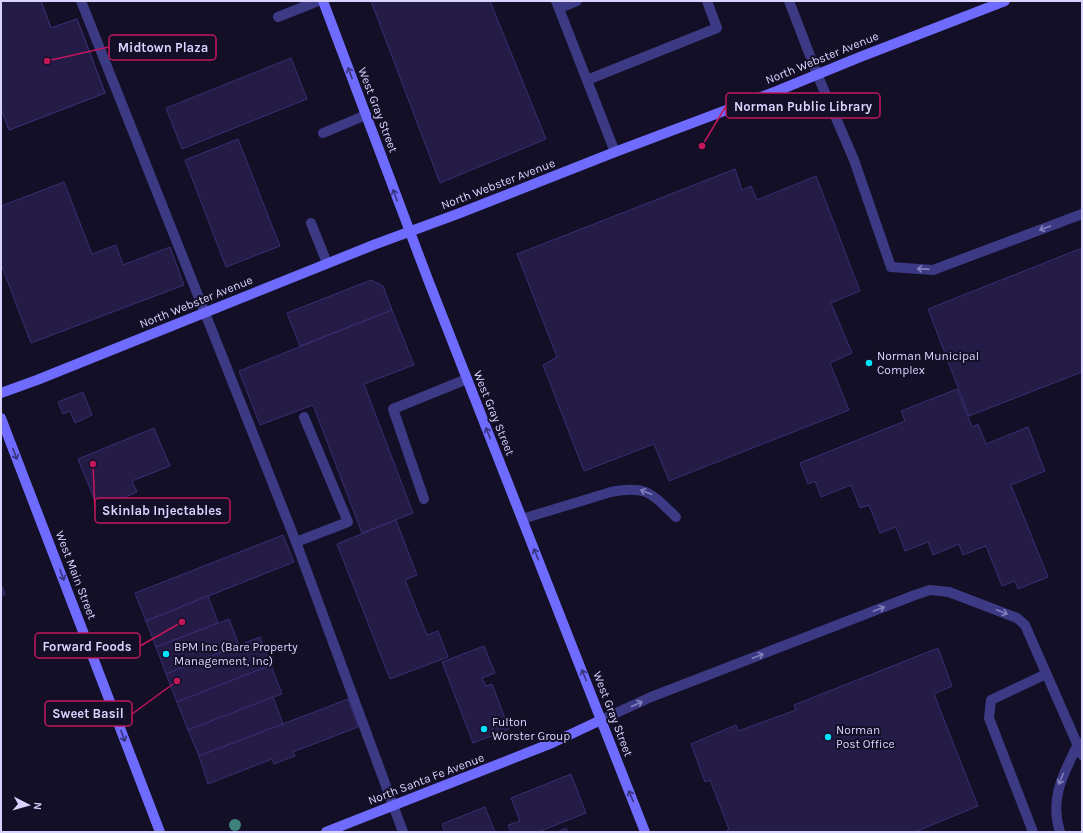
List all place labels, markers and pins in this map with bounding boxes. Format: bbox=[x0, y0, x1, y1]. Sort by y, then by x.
callout: Midtown Plaza bbox=[109, 35, 216, 60]
callout: Norman Public Library bbox=[726, 93, 880, 118]
place label: Norman Municipal Complex bbox=[877, 349, 979, 377]
marker: Norman Municipal Complex bbox=[864, 358, 874, 368]
callout: Skinlab Injectables bbox=[95, 498, 230, 523]
callout: Forward Foods bbox=[35, 633, 140, 658]
place label: BPM Inc (Bare Property Management, Inc) bbox=[174, 640, 298, 668]
marker: BPM Inc (Bare Property Management, Inc) bbox=[161, 649, 171, 659]
callout: Sweet Basil bbox=[45, 701, 132, 726]
place label: Fulton Worster Group bbox=[492, 715, 570, 743]
place label: Norman Post Office bbox=[836, 723, 895, 751]
marker: Fulton Worster Group bbox=[479, 724, 489, 734]
marker: Norman Post Office bbox=[823, 732, 833, 742]

